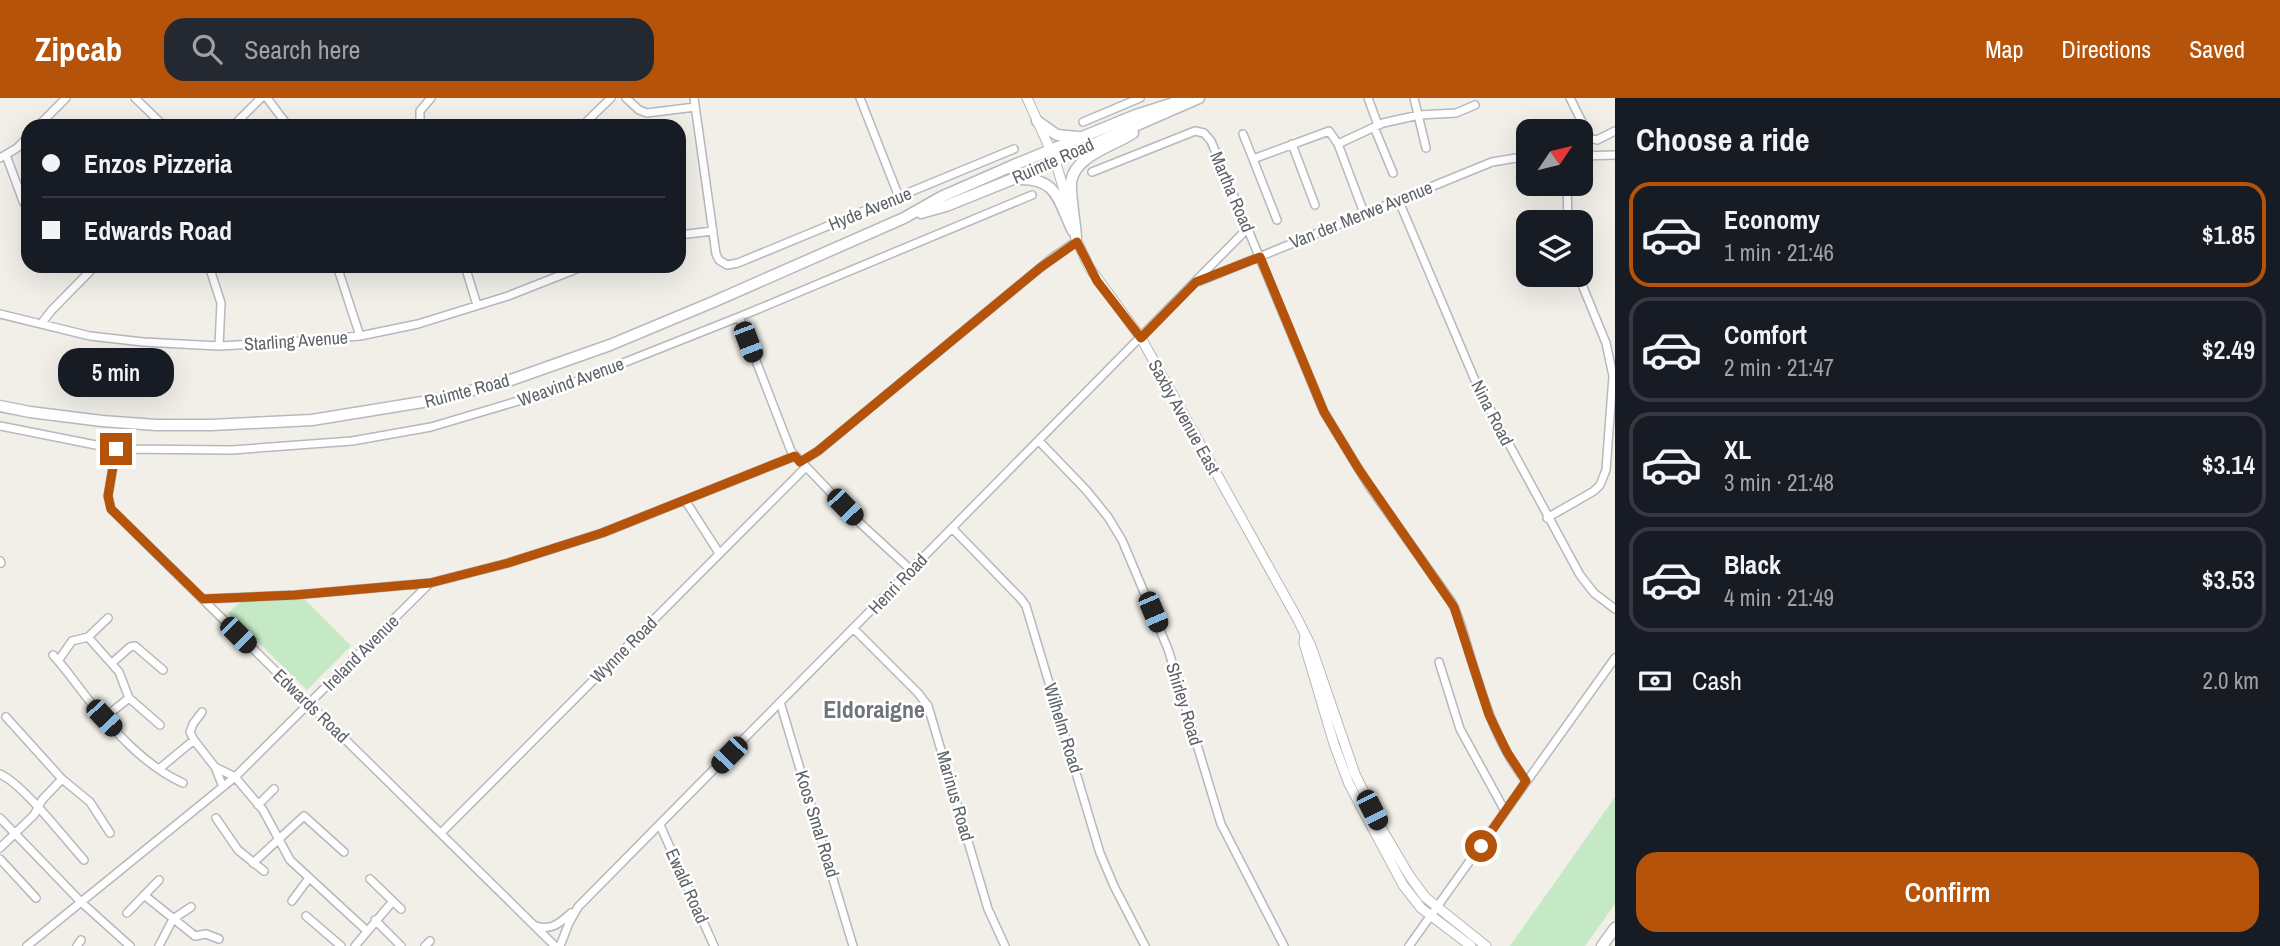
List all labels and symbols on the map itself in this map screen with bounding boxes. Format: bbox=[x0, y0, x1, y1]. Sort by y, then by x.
north arrow bbox=[1516, 119, 1592, 196]
street label: Ruimte Road bbox=[1008, 131, 1098, 190]
street label: Martha Road bbox=[1204, 148, 1261, 236]
street label: Van der Merwe Avenue bbox=[1286, 174, 1436, 255]
street label: Hyde Avenue bbox=[825, 181, 915, 237]
car bbox=[731, 319, 766, 365]
street label: Starling Avenue bbox=[243, 324, 349, 357]
callout: 5 min bbox=[58, 348, 174, 396]
street label: Weavind Avenue bbox=[514, 351, 627, 412]
street label: Saxby Avenue East bbox=[1143, 355, 1226, 479]
street label: Ruimte Road bbox=[422, 367, 512, 414]
street label: Nina Road bbox=[1465, 376, 1520, 450]
route end bbox=[100, 433, 132, 465]
car bbox=[823, 485, 868, 529]
street label: Henri Road bbox=[862, 548, 933, 619]
car bbox=[1136, 589, 1171, 635]
street label: Ireland Avenue bbox=[317, 609, 404, 696]
street label: Wynne Road bbox=[585, 611, 663, 689]
car bbox=[216, 613, 261, 657]
street label: Shirley Road bbox=[1160, 659, 1209, 748]
street label: Edwards Road bbox=[268, 663, 355, 748]
street label: Wilhelm Road bbox=[1038, 680, 1089, 776]
district label: Eldoraigne bbox=[823, 693, 925, 725]
car bbox=[82, 695, 127, 741]
car bbox=[707, 733, 752, 777]
street label: Marinus Road bbox=[931, 748, 980, 844]
street label: Koos Smal Road bbox=[789, 767, 846, 880]
car bbox=[1354, 787, 1391, 833]
route start bbox=[1465, 830, 1497, 862]
street label: Ewald Road bbox=[660, 844, 715, 927]

